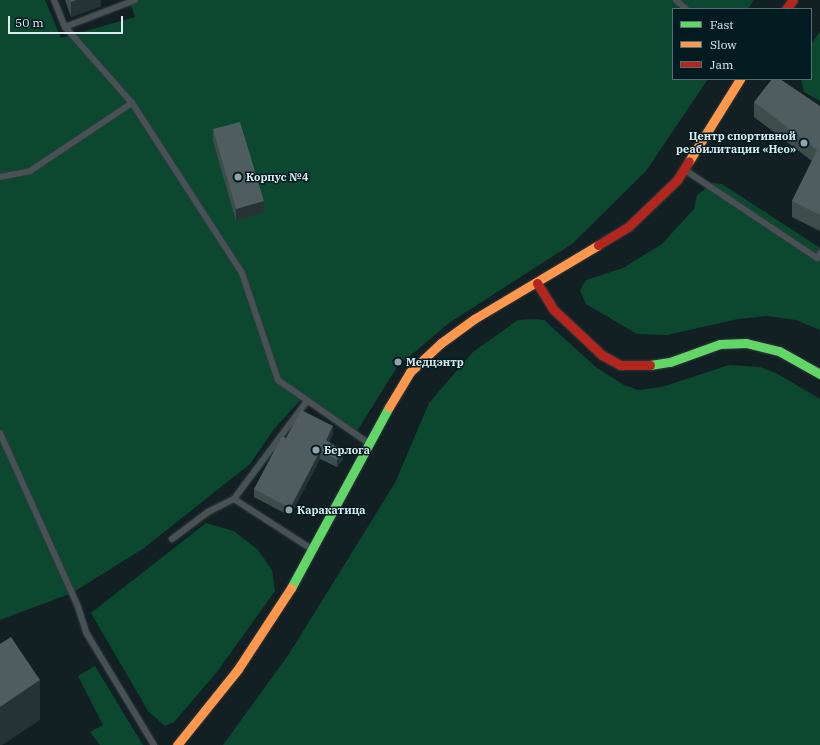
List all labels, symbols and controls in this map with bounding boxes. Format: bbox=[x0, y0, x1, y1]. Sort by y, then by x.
scale bar bbox=[10, 8, 125, 34]
legend bbox=[672, 8, 812, 80]
text: 50 m bbox=[15, 15, 44, 30]
text: Fast bbox=[710, 17, 734, 32]
text: Slow bbox=[710, 37, 737, 52]
text: Jam bbox=[710, 57, 733, 72]
place label: Центр спортивной реабилитации «Нео» bbox=[676, 130, 796, 156]
marker: Центр спортивной реабилитации «Нео» bbox=[799, 138, 809, 148]
place label: Корпус №4 bbox=[246, 170, 308, 184]
marker: Корпус №4 bbox=[233, 172, 243, 182]
place label: Медцэнтр bbox=[406, 355, 464, 369]
marker: Медцэнтр bbox=[393, 357, 403, 367]
place label: Берлога bbox=[324, 443, 370, 457]
marker: Берлога bbox=[311, 445, 321, 455]
place label: Каракатица bbox=[297, 503, 366, 517]
marker: Каракатица bbox=[284, 505, 294, 515]

